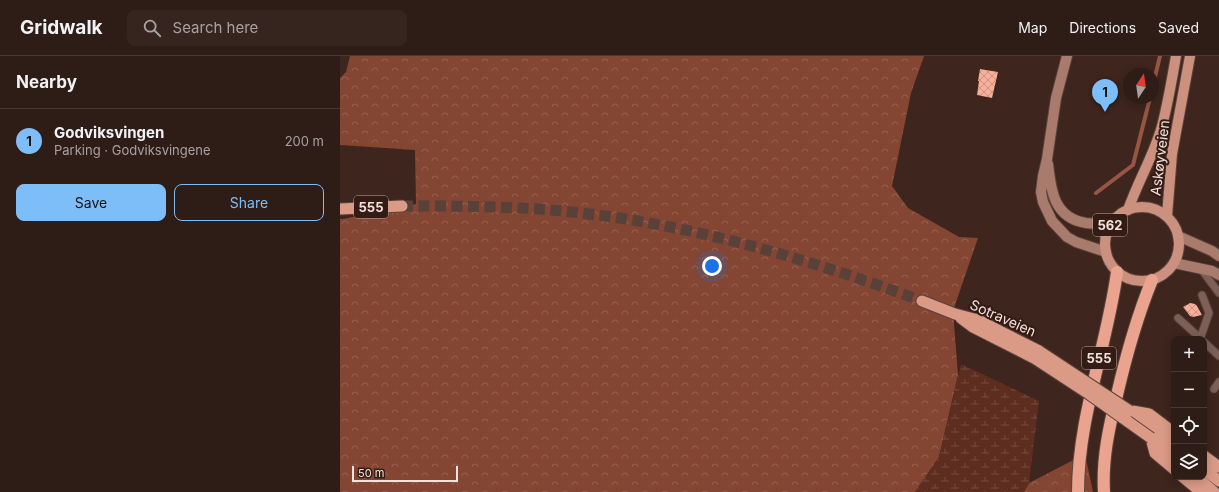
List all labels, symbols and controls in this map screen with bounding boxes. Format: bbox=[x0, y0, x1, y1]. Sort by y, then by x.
search box bbox=[127, 10, 407, 46]
text: Gridwalk bbox=[20, 16, 103, 39]
icon: search bbox=[141, 17, 163, 39]
text: Search here bbox=[173, 18, 258, 37]
text: Map bbox=[1018, 19, 1047, 36]
text: Directions bbox=[1069, 19, 1136, 36]
text: Saved bbox=[1158, 19, 1199, 36]
north arrow bbox=[1123, 68, 1159, 104]
text: Nearby bbox=[16, 72, 77, 92]
pin: 1 bbox=[1092, 79, 1118, 112]
street label: Askøyveien bbox=[1146, 119, 1173, 197]
text: Godviksvingen bbox=[54, 123, 164, 142]
text: 1 bbox=[26, 133, 32, 149]
text: 200 m bbox=[285, 133, 324, 149]
text: Parking · Godviksvingene bbox=[54, 142, 211, 158]
button: Save bbox=[16, 184, 166, 221]
button: Share bbox=[174, 184, 324, 221]
road number: 555 bbox=[354, 196, 388, 218]
road number: 562 bbox=[1093, 214, 1127, 236]
your location bbox=[702, 256, 722, 276]
street label: Sotraveien bbox=[968, 295, 1039, 340]
map controls bbox=[1171, 336, 1207, 480]
button: + bbox=[1171, 336, 1207, 372]
road number: 555 bbox=[1082, 347, 1116, 369]
button: − bbox=[1171, 372, 1207, 408]
button: locate bbox=[1171, 408, 1207, 444]
button: layers bbox=[1171, 444, 1207, 480]
scale bar bbox=[352, 464, 458, 483]
text: 50 m bbox=[358, 466, 384, 480]

